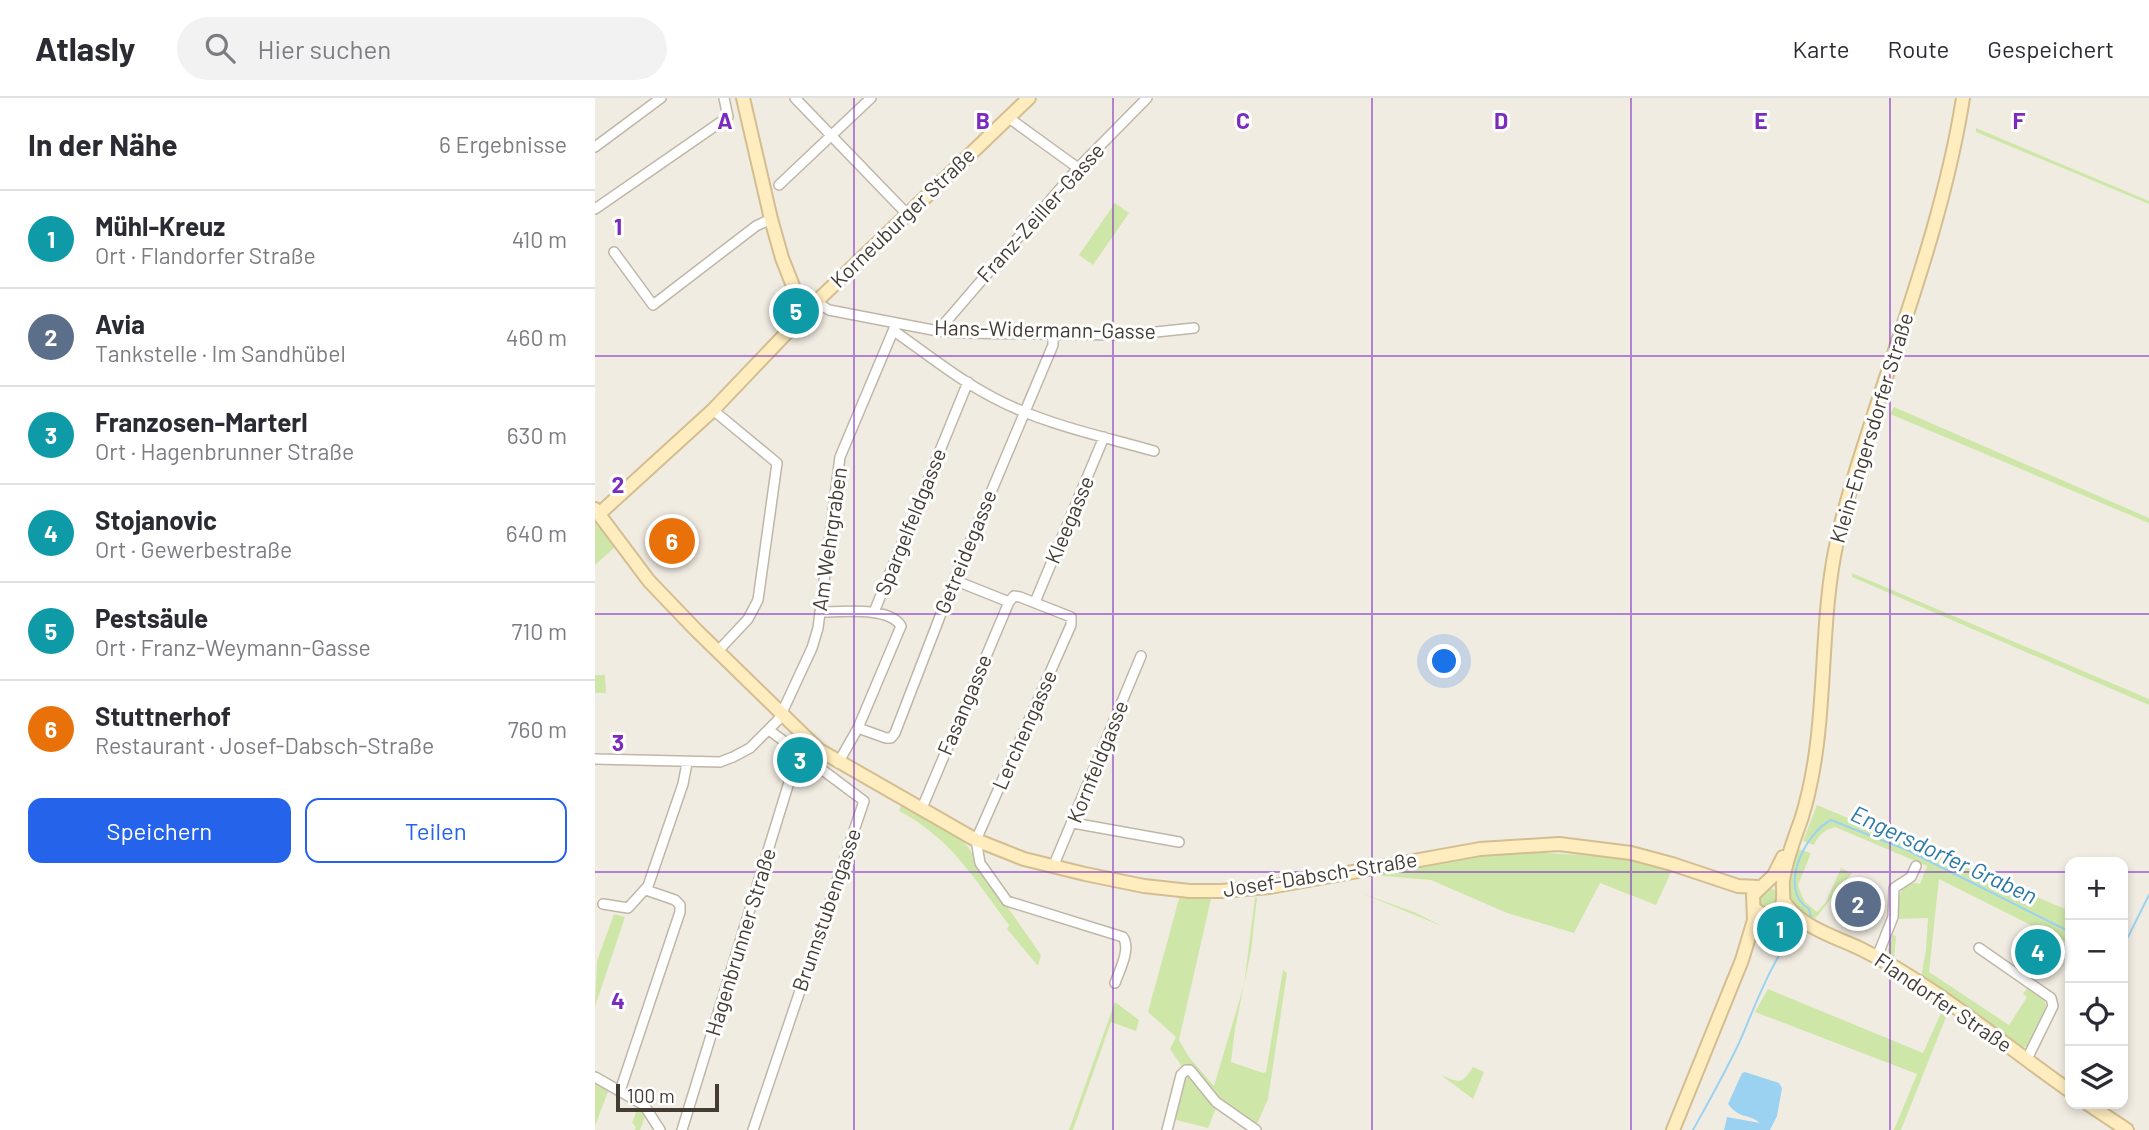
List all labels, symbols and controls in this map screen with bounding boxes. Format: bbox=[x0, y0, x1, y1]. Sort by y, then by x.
search box bbox=[177, 17, 667, 80]
text: Atlasly bbox=[35, 28, 135, 68]
icon: search bbox=[201, 29, 239, 67]
text: Hier suchen bbox=[257, 33, 391, 64]
text: Karte bbox=[1792, 34, 1850, 63]
text: Route bbox=[1888, 34, 1949, 63]
text: Gespeichert bbox=[1987, 34, 2114, 63]
text: A bbox=[717, 106, 733, 134]
text: B bbox=[976, 106, 990, 134]
text: C bbox=[1236, 106, 1250, 134]
text: D bbox=[1494, 106, 1508, 134]
text: E bbox=[1754, 106, 1768, 134]
text: F bbox=[2013, 106, 2026, 134]
text: In der Nähe bbox=[28, 126, 178, 162]
text: 6 Ergebnisse bbox=[439, 130, 567, 158]
street label: Franz-Zeiller-Gasse bbox=[971, 137, 1109, 287]
street label: Korneuburger Straße bbox=[825, 142, 979, 292]
text: Mühl-Kreuz bbox=[95, 210, 225, 241]
text: 1 bbox=[614, 212, 622, 240]
text: 1 bbox=[47, 225, 55, 253]
text: 410 m bbox=[512, 225, 567, 253]
text: Ort · Flandorfer Straße bbox=[95, 241, 316, 269]
pin: 5 bbox=[773, 285, 819, 337]
text: Avia bbox=[95, 308, 145, 339]
street label: Klein-Engersdorfer Straße bbox=[1824, 309, 1918, 546]
street label: Hans-Widermann-Gasse bbox=[934, 314, 1156, 343]
text: 2 bbox=[45, 323, 57, 351]
text: 460 m bbox=[506, 323, 567, 351]
text: Tankstelle · Im Sandhübel bbox=[95, 339, 346, 367]
text: Franzosen-Marterl bbox=[95, 406, 308, 437]
text: 3 bbox=[45, 421, 57, 449]
text: 630 m bbox=[507, 421, 567, 449]
text: Ort · Hagenbrunner Straße bbox=[95, 437, 354, 465]
street label: Spargelfeldgasse bbox=[869, 444, 950, 599]
street label: Am Wehrgraben bbox=[806, 465, 851, 612]
text: 2 bbox=[612, 470, 624, 498]
street label: Kleegasse bbox=[1039, 472, 1098, 567]
street label: Getreidegasse bbox=[928, 486, 1001, 617]
text: Stojanovic bbox=[95, 504, 217, 535]
pin: 6 bbox=[649, 515, 695, 567]
text: 4 bbox=[44, 519, 58, 547]
text: 640 m bbox=[506, 519, 567, 547]
text: Ort · Gewerbestraße bbox=[95, 535, 292, 563]
text: Pestsäule bbox=[95, 602, 208, 633]
text: 5 bbox=[45, 617, 57, 645]
text: 710 m bbox=[511, 617, 567, 645]
text: Ort · Franz-Weymann-Gasse bbox=[95, 633, 371, 661]
your location bbox=[1427, 644, 1461, 678]
street label: Fasangasse bbox=[931, 650, 996, 759]
street label: Lerchengasse bbox=[986, 666, 1061, 793]
street label: Kornfeldgasse bbox=[1061, 697, 1133, 826]
text: Stuttnerhof bbox=[95, 700, 231, 731]
text: 6 bbox=[45, 715, 57, 743]
text: 760 m bbox=[508, 715, 567, 743]
text: 3 bbox=[612, 728, 624, 756]
text: Restaurant · Josef-Dabsch-Straße bbox=[95, 731, 434, 759]
pin: 3 bbox=[777, 734, 823, 786]
button: Speichern bbox=[28, 798, 291, 863]
button: Teilen bbox=[305, 798, 567, 863]
water label: Engersdorfer Graben bbox=[1847, 799, 2042, 909]
street label: Brunnstubengasse bbox=[786, 825, 865, 994]
street label: Hagenbrunner Straße bbox=[699, 845, 780, 1039]
street label: Josef-Dabsch-Straße bbox=[1221, 846, 1419, 901]
map controls bbox=[2065, 857, 2128, 1109]
button: + bbox=[2065, 857, 2128, 920]
pin: 2 bbox=[1835, 878, 1881, 930]
pin: 1 bbox=[1757, 903, 1803, 955]
button: − bbox=[2065, 920, 2128, 983]
pin: 4 bbox=[2015, 926, 2061, 978]
street label: Flandorfer Straße bbox=[1870, 947, 2017, 1057]
button: locate bbox=[2065, 983, 2128, 1046]
text: 4 bbox=[611, 986, 625, 1014]
button: layers bbox=[2065, 1046, 2128, 1109]
scale bar bbox=[616, 1081, 719, 1113]
text: 100 m bbox=[627, 1084, 675, 1107]

